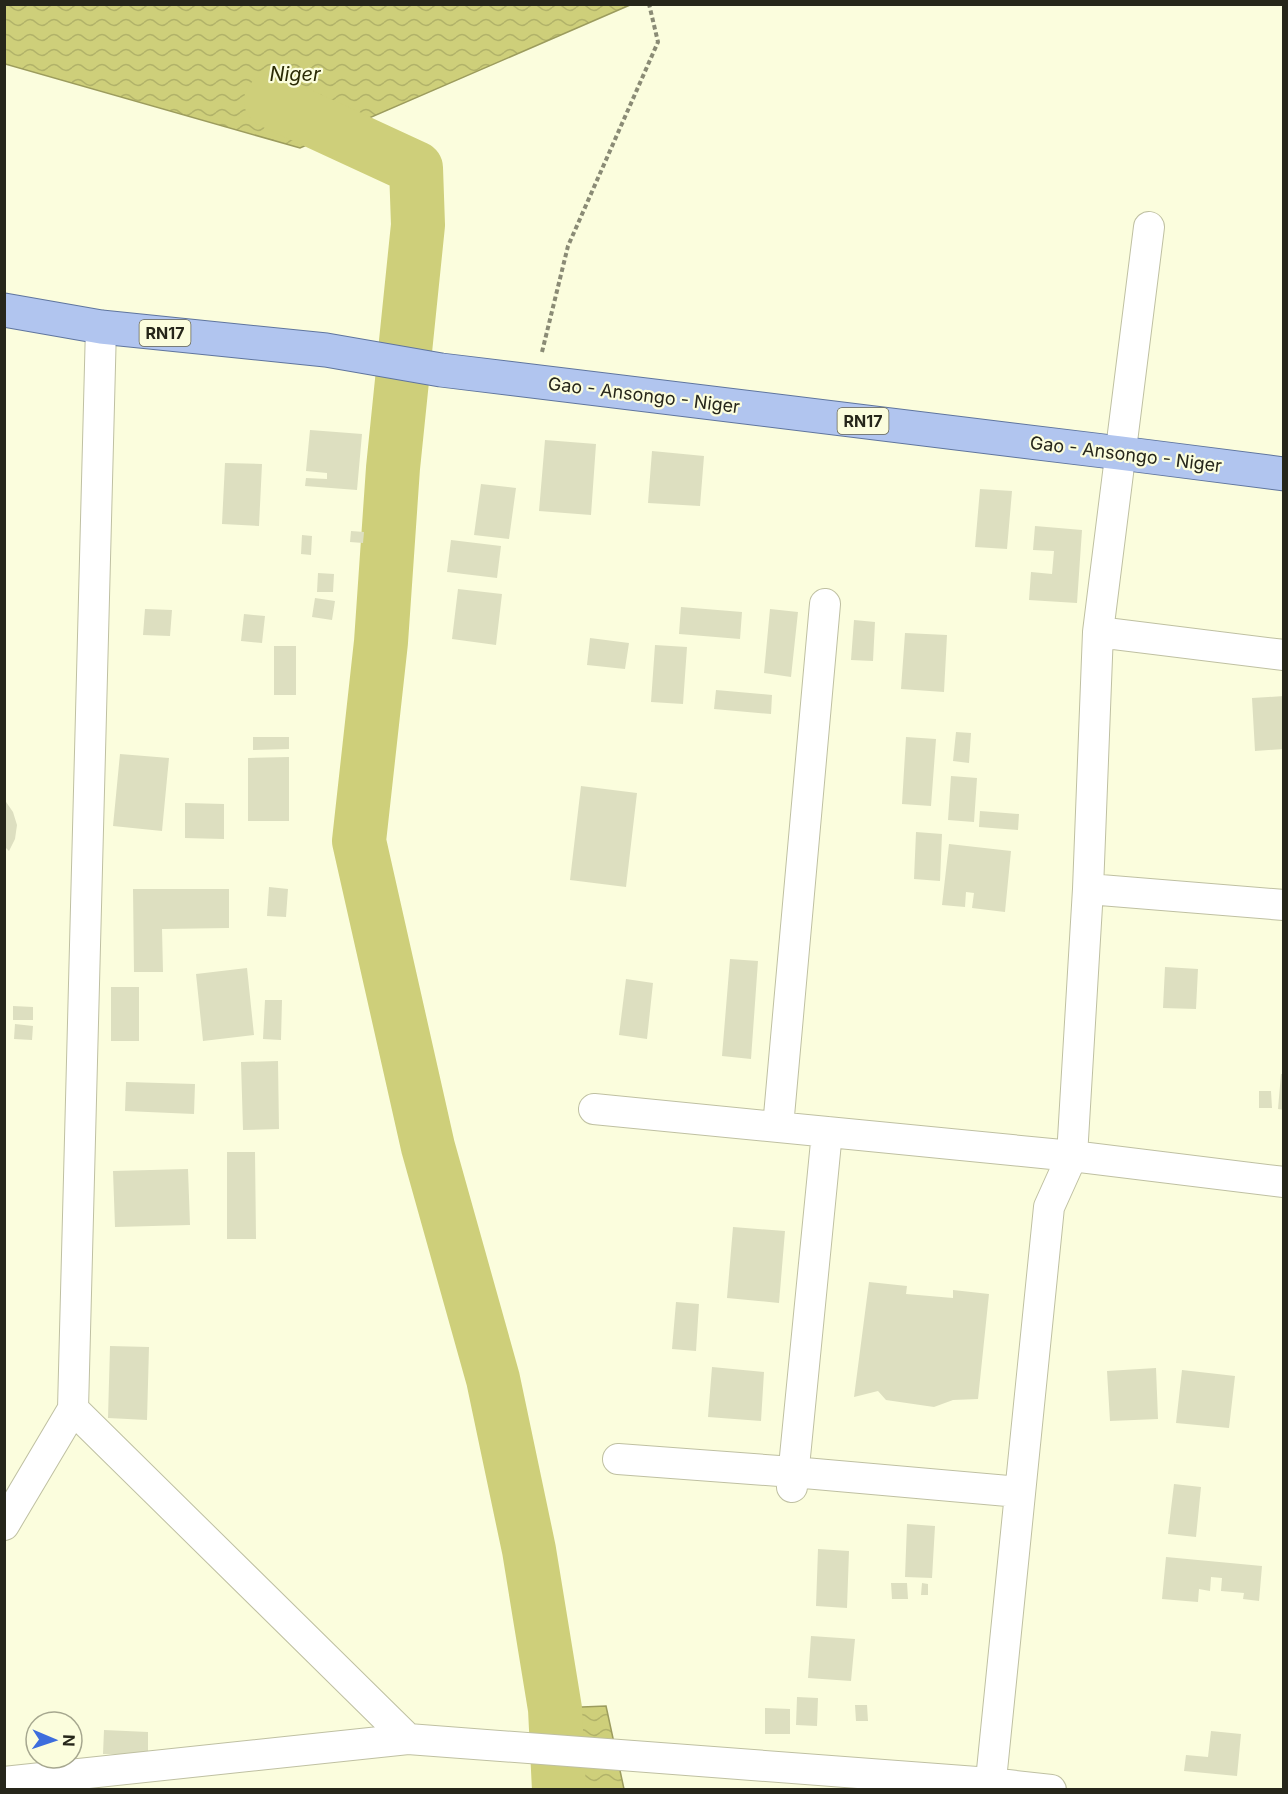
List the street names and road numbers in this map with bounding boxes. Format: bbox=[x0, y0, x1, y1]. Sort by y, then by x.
road number: RN17 bbox=[140, 320, 190, 346]
street label: Gao - Ansongo - Niger bbox=[547, 373, 741, 417]
road number: RN17 bbox=[838, 408, 888, 434]
street label: Gao - Ansongo - Niger bbox=[1029, 432, 1223, 476]

